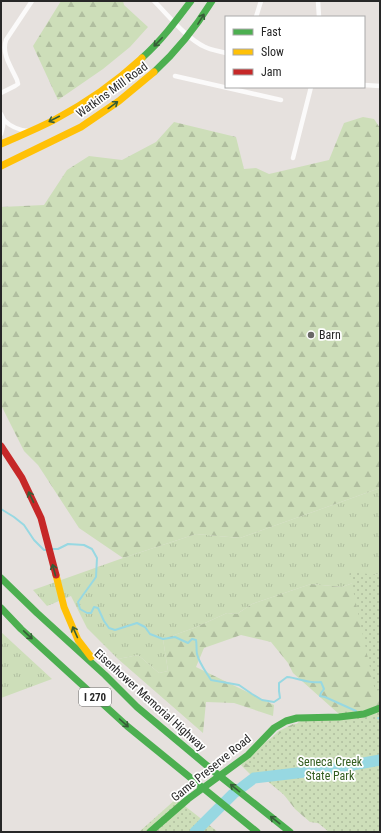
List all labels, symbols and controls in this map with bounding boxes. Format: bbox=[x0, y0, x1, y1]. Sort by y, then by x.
one-way arrow bbox=[197, 13, 205, 25]
legend bbox=[225, 16, 365, 88]
text: Fast bbox=[261, 25, 282, 39]
one-way arrow bbox=[153, 37, 163, 47]
text: Slow bbox=[261, 45, 284, 59]
street label: Watkins Mill Road bbox=[74, 59, 150, 121]
text: Jam bbox=[261, 65, 282, 79]
one-way arrow bbox=[107, 101, 118, 109]
one-way arrow bbox=[48, 116, 60, 123]
place label: Barn bbox=[319, 328, 341, 342]
marker: Barn bbox=[306, 330, 316, 340]
one-way arrow bbox=[27, 491, 34, 503]
one-way arrow bbox=[50, 564, 58, 577]
one-way arrow bbox=[71, 627, 78, 639]
one-way arrow bbox=[23, 631, 34, 640]
street label: Eisenhower Memorial Highway bbox=[91, 646, 209, 754]
road number: I 270 bbox=[79, 688, 111, 706]
one-way arrow bbox=[119, 719, 129, 728]
street label: Game Preserve Road bbox=[168, 732, 254, 804]
park label: Seneca Creek State Park bbox=[298, 755, 363, 783]
one-way arrow bbox=[230, 784, 241, 793]
one-way arrow bbox=[270, 816, 281, 824]

